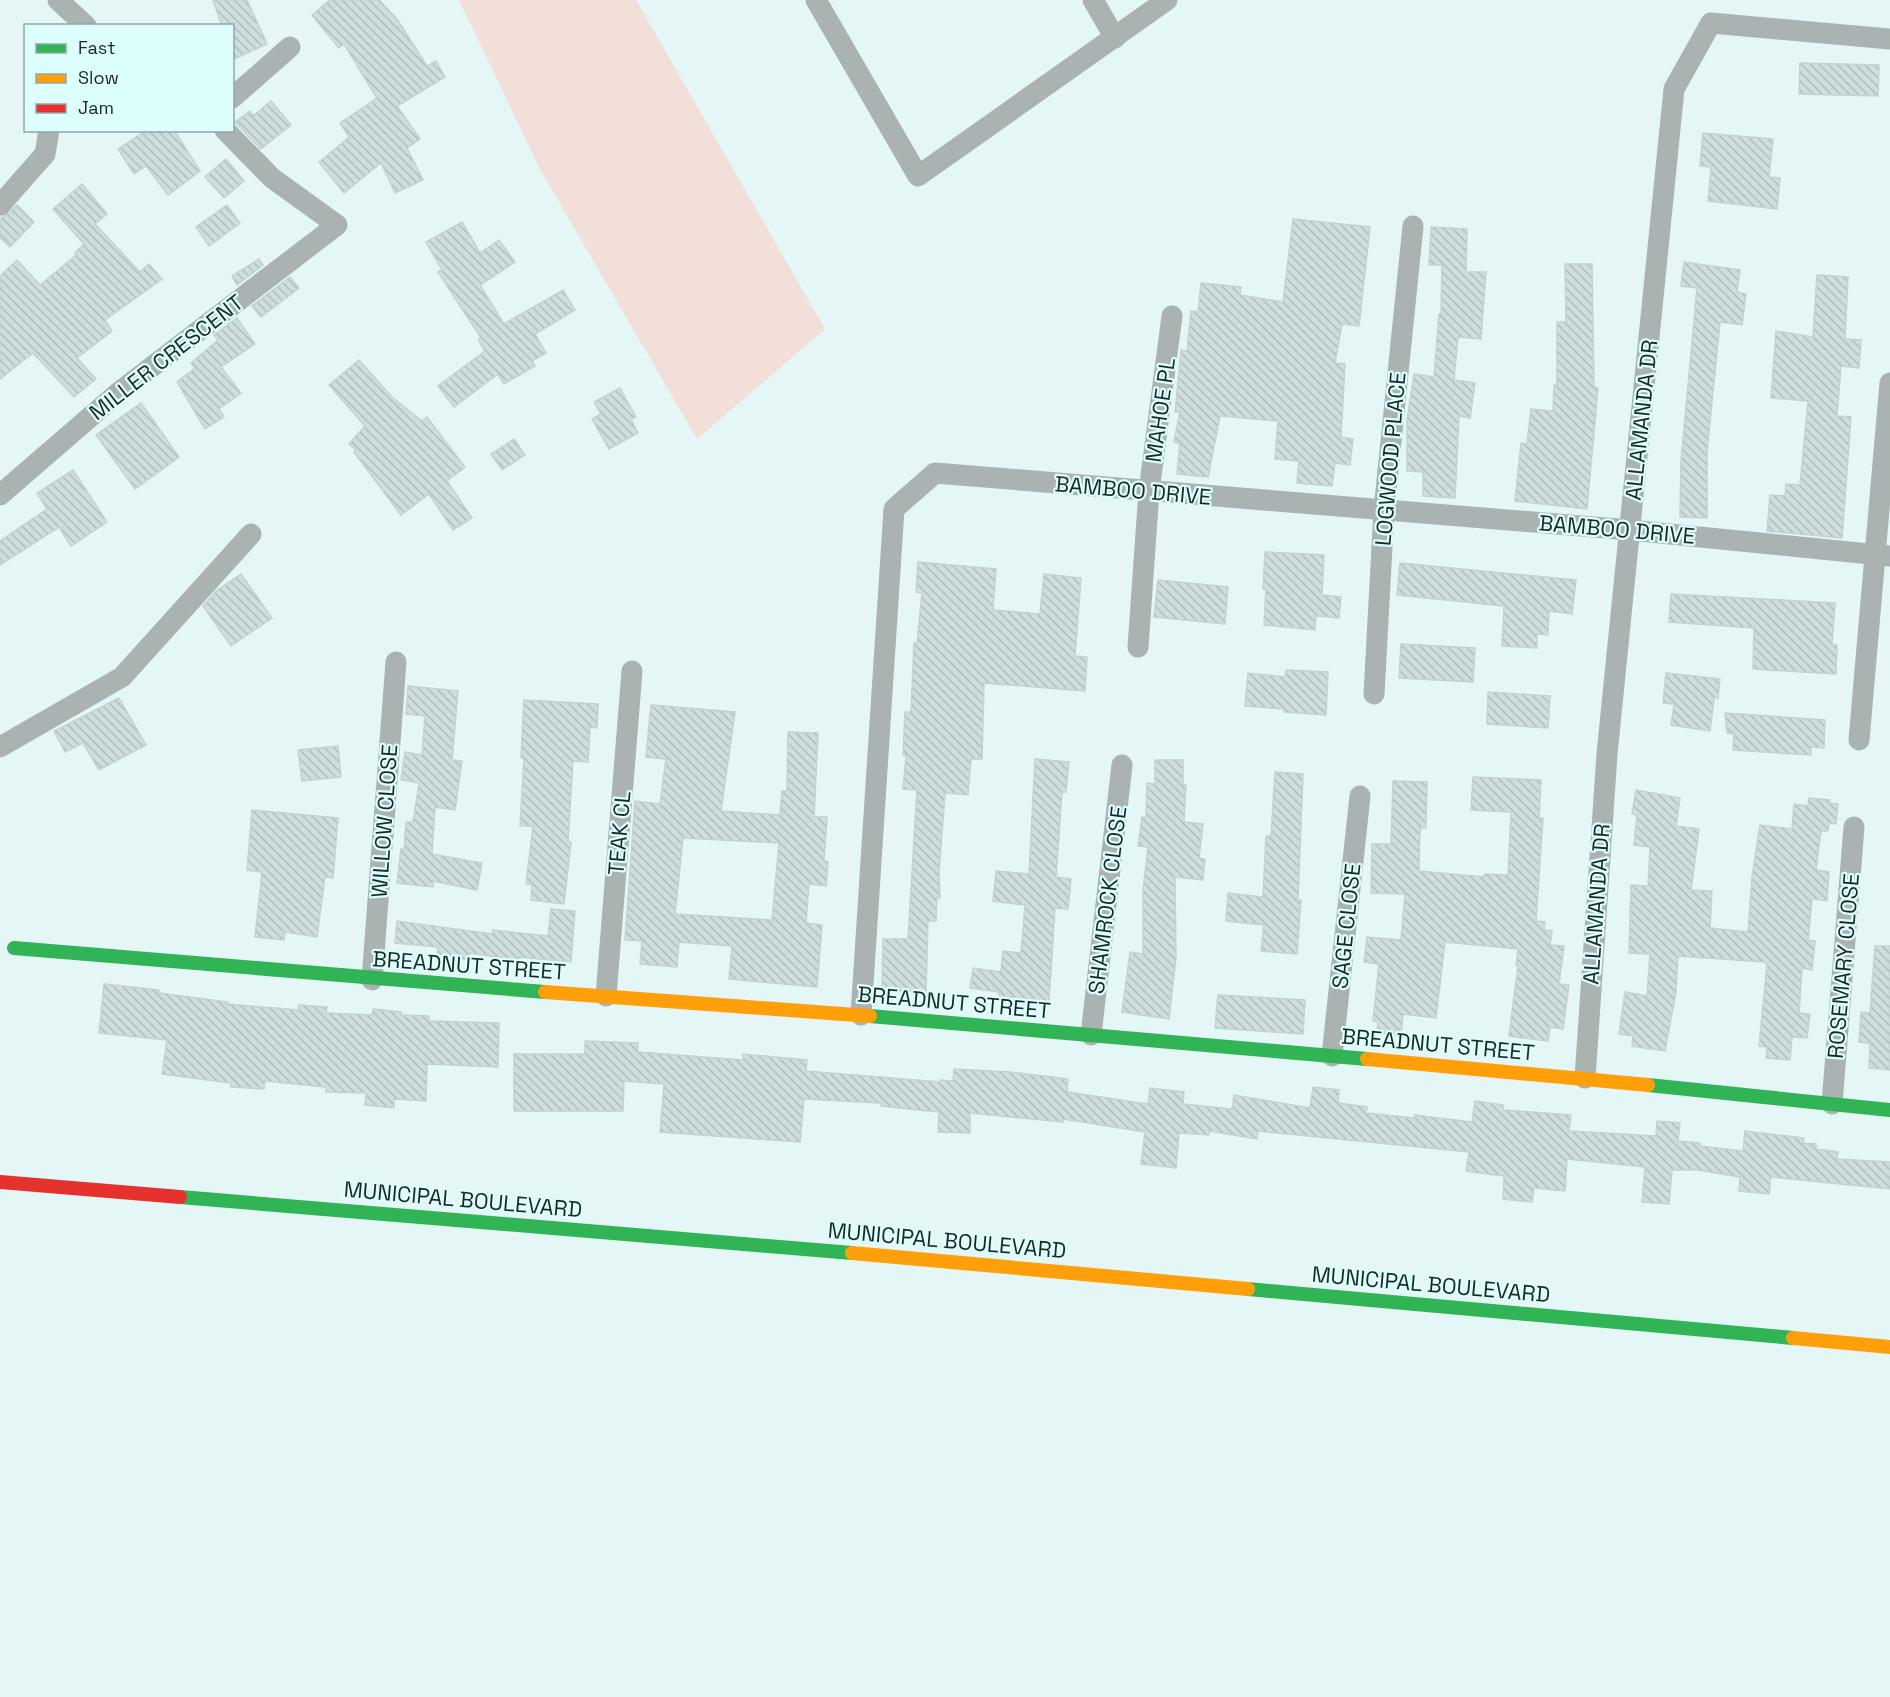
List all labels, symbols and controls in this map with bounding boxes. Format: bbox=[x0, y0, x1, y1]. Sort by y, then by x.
legend bbox=[24, 24, 234, 132]
text: Fast bbox=[78, 36, 115, 59]
text: Slow bbox=[78, 66, 119, 89]
text: Jam bbox=[78, 96, 114, 119]
street label: MILLER CRESCENT bbox=[83, 288, 249, 426]
street label: ALLAMANDA DR bbox=[1619, 338, 1663, 502]
street label: MAHOE PL bbox=[1139, 356, 1181, 464]
street label: LOGWOOD PLACE bbox=[1368, 371, 1412, 547]
street label: BAMBOO DRIVE bbox=[1054, 469, 1212, 511]
street label: BAMBOO DRIVE bbox=[1538, 508, 1696, 550]
street label: WILLOW CLOSE bbox=[365, 743, 403, 899]
street label: TEAK CL bbox=[601, 790, 637, 876]
street label: SHAMROCK CLOSE bbox=[1082, 805, 1132, 995]
street label: ALLAMANDA DR bbox=[1576, 823, 1616, 985]
street label: SAGE CLOSE bbox=[1325, 862, 1367, 990]
street label: ROSEMARY CLOSE bbox=[1821, 872, 1865, 1060]
street label: BREADNUT STREET bbox=[371, 944, 567, 986]
street label: BREADNUT STREET bbox=[856, 980, 1052, 1024]
street label: BREADNUT STREET bbox=[1340, 1022, 1536, 1066]
street label: MUNICIPAL BOULEVARD bbox=[343, 1175, 583, 1223]
street label: MUNICIPAL BOULEVARD bbox=[827, 1216, 1067, 1264]
street label: MUNICIPAL BOULEVARD bbox=[1311, 1260, 1551, 1308]

